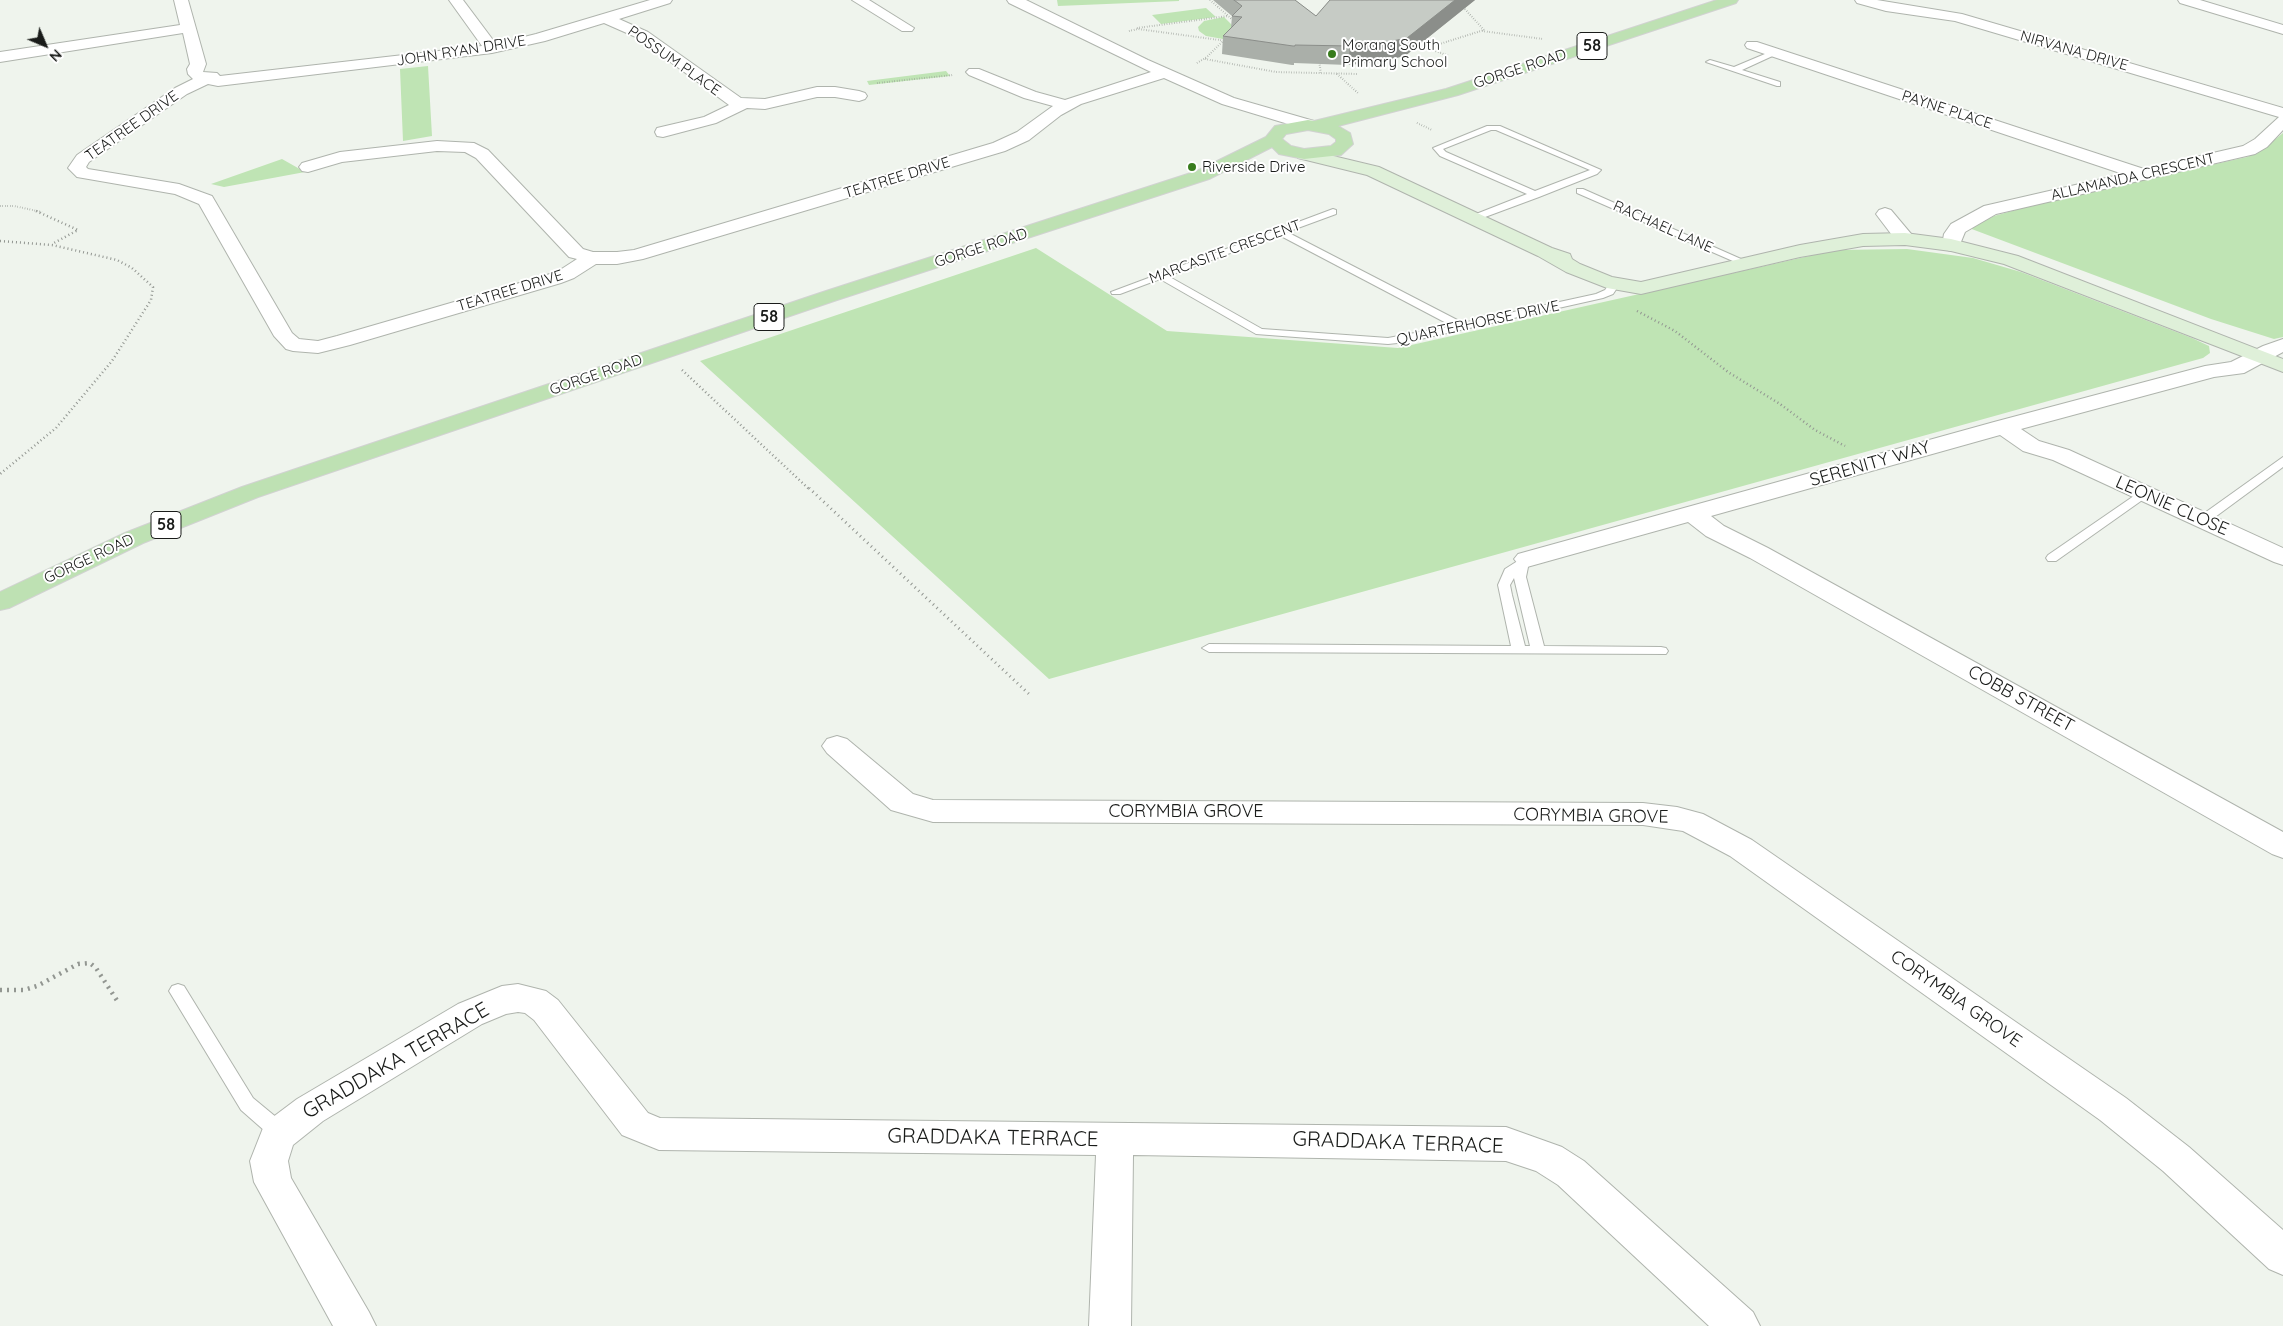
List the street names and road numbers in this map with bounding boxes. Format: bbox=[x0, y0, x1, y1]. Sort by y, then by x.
street label: POSSUM PLACE bbox=[624, 22, 724, 100]
street label: NIRVANA DRIVE bbox=[2018, 27, 2130, 75]
street label: JOHN RYAN DRIVE bbox=[395, 32, 527, 70]
road number: 58 bbox=[1577, 32, 1607, 59]
street label: GORGE ROAD bbox=[1471, 46, 1569, 92]
street label: TEATREE DRIVE bbox=[82, 87, 182, 165]
street label: PAYNE PLACE bbox=[1899, 87, 1995, 133]
street label: ALLAMANDA CRESCENT bbox=[2049, 149, 2217, 205]
street label: TEATREE DRIVE bbox=[842, 153, 952, 203]
street label: RACHAEL LANE bbox=[1610, 197, 1716, 257]
street label: MARCASITE CRESCENT bbox=[1147, 216, 1303, 288]
street label: GORGE ROAD bbox=[932, 225, 1030, 271]
street label: TEATREE DRIVE bbox=[455, 266, 565, 316]
street label: QUARTERHORSE DRIVE bbox=[1395, 297, 1561, 349]
road number: 58 bbox=[754, 304, 784, 330]
street label: GORGE ROAD bbox=[547, 351, 645, 399]
street label: SERENITY WAY bbox=[1807, 437, 1933, 491]
street label: LEONIE CLOSE bbox=[2112, 471, 2232, 541]
road number: 58 bbox=[151, 512, 181, 538]
street label: GORGE ROAD bbox=[41, 530, 137, 588]
street label: COBB STREET bbox=[1964, 661, 2078, 737]
street label: CORYMBIA GROVE bbox=[1108, 801, 1264, 823]
street label: CORYMBIA GROVE bbox=[1513, 804, 1669, 828]
street label: CORYMBIA GROVE bbox=[1886, 946, 2026, 1052]
street label: GRADDAKA TERRACE bbox=[298, 997, 494, 1125]
street label: GRADDAKA TERRACE bbox=[887, 1124, 1099, 1152]
street label: GRADDAKA TERRACE bbox=[1292, 1127, 1504, 1159]

